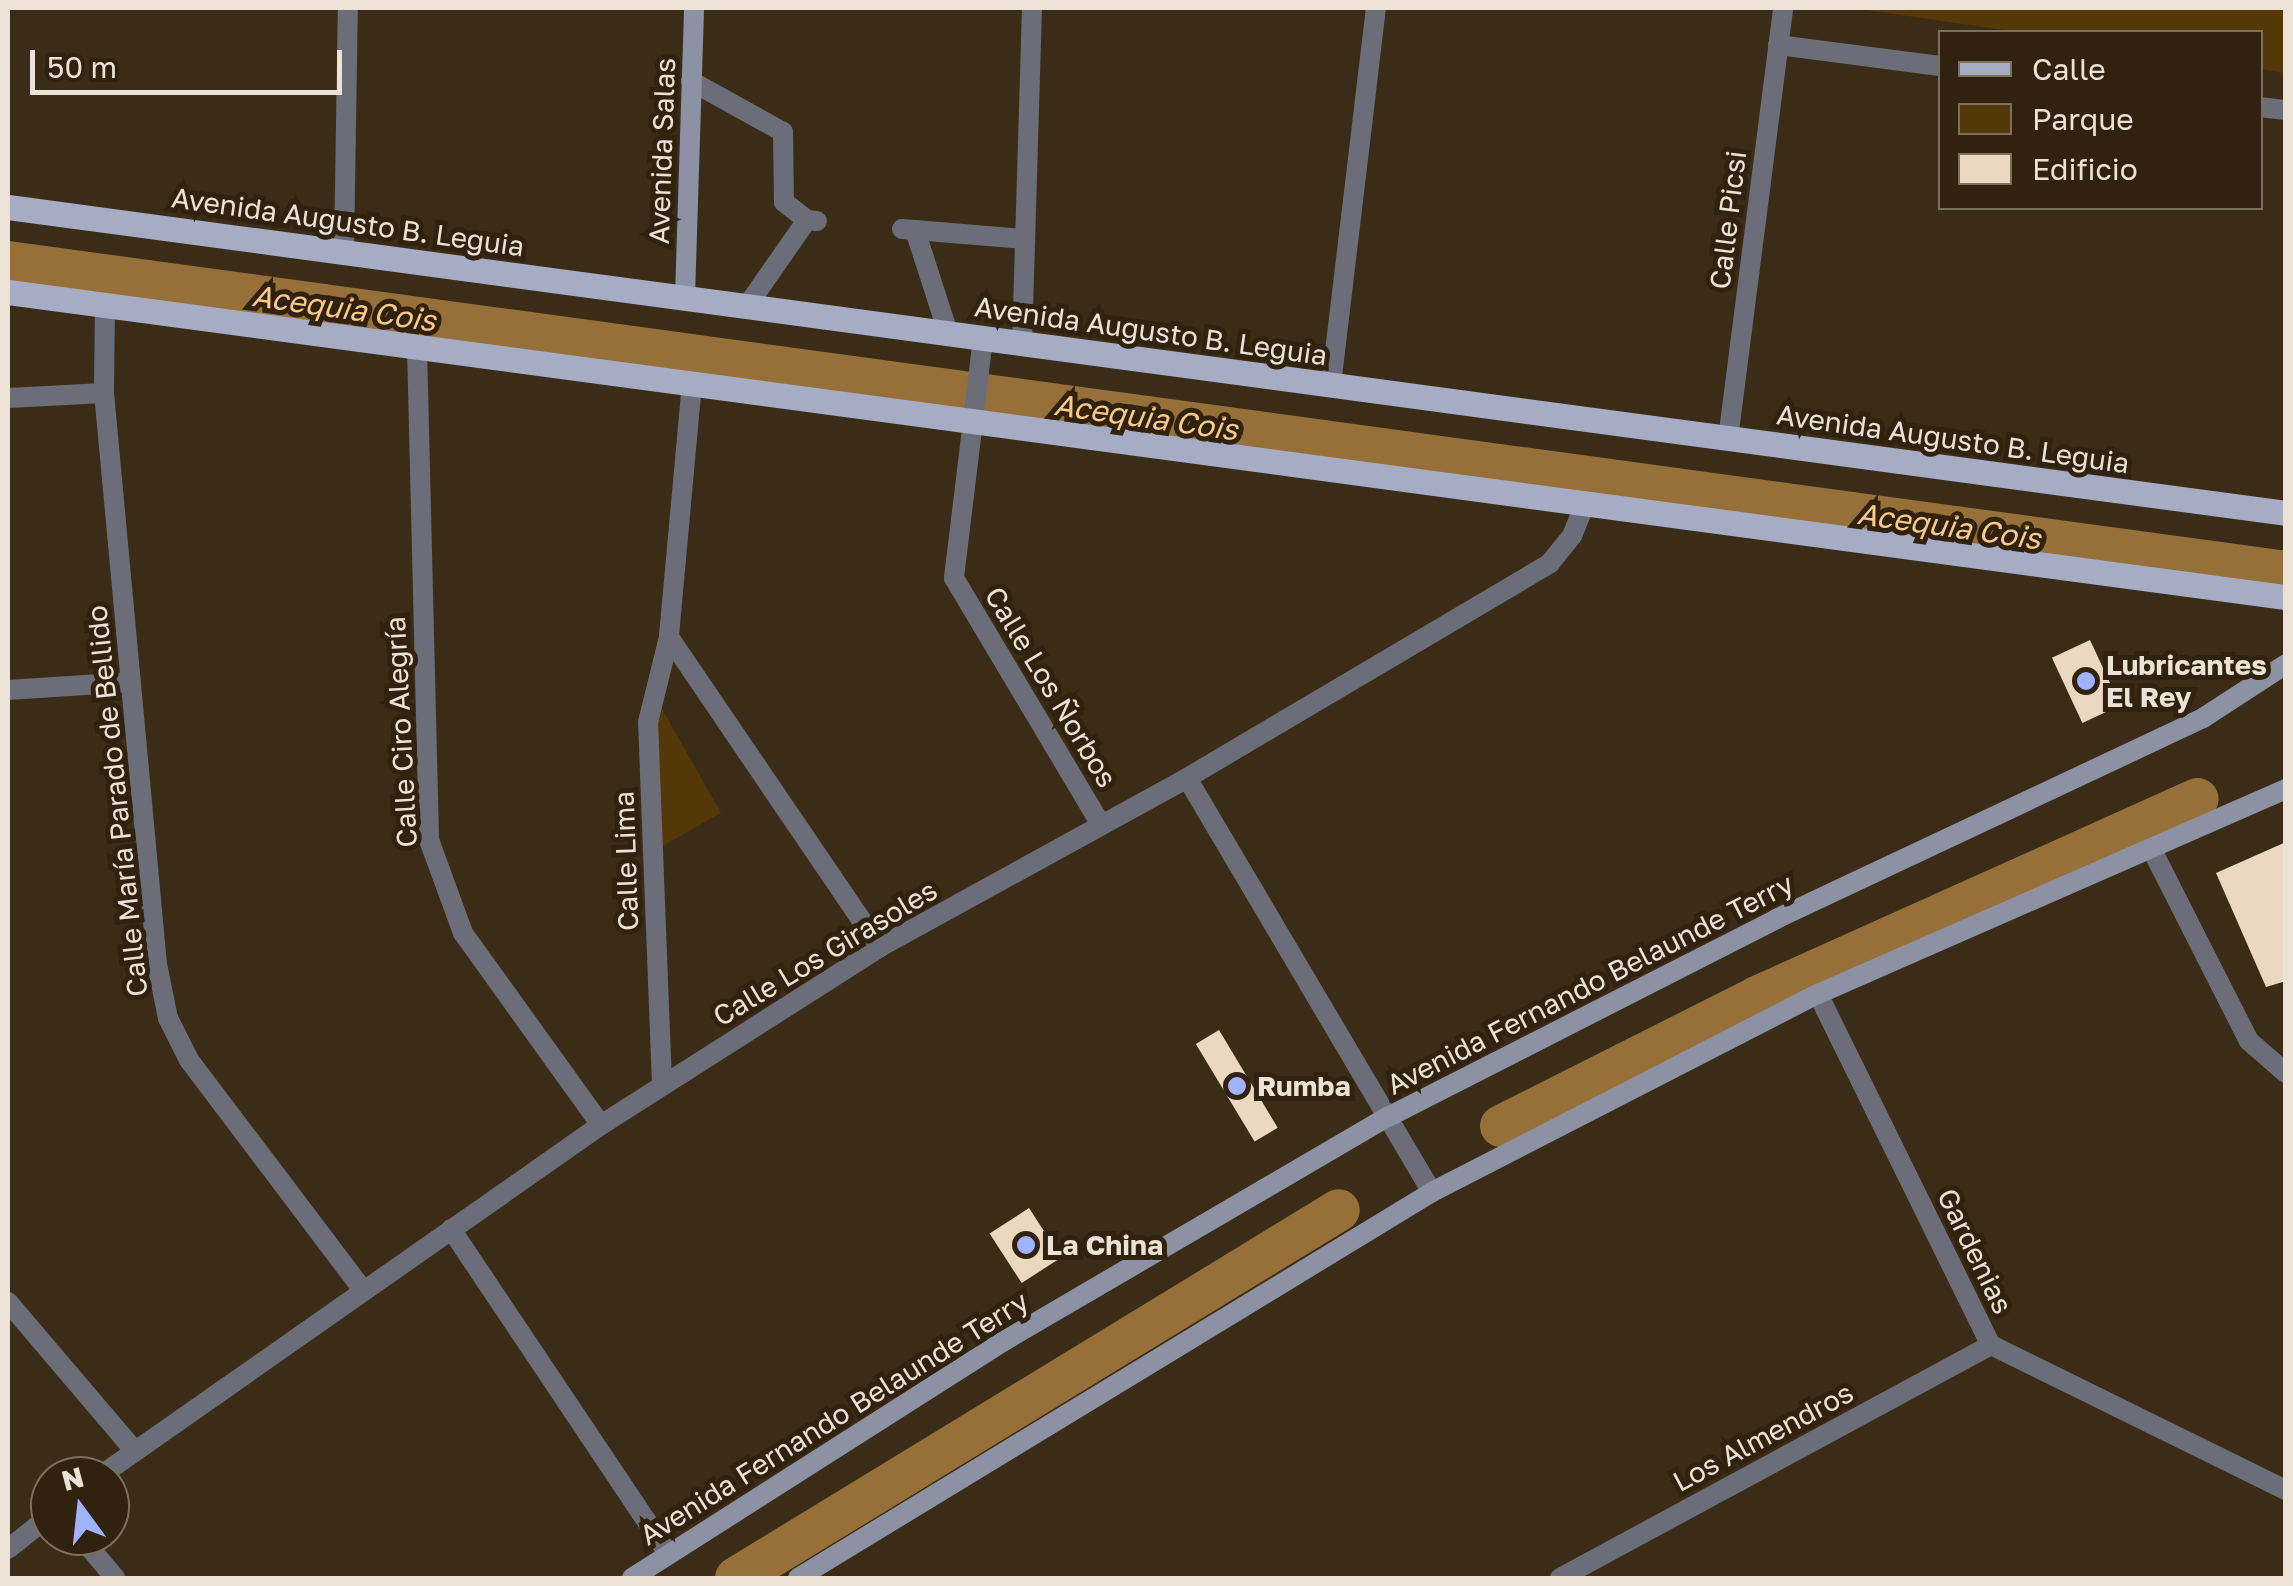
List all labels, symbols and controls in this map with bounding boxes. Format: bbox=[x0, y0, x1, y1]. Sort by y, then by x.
scale bar bbox=[35, 30, 348, 92]
legend bbox=[1938, 30, 2263, 210]
text: 50 m bbox=[47, 49, 117, 85]
text: Calle bbox=[2032, 51, 2106, 87]
street label: Avenida Salas bbox=[642, 57, 682, 245]
text: Parque bbox=[2032, 101, 2134, 137]
street label: Calle Picsi bbox=[1703, 149, 1753, 291]
text: Edificio bbox=[2032, 151, 2138, 187]
street label: Avenida Augusto B. Leguia bbox=[170, 181, 526, 263]
water label: Acequia Cois bbox=[250, 277, 438, 339]
street label: Avenida Augusto B. Leguia bbox=[973, 290, 1329, 372]
water label: Acequia Cois bbox=[1052, 386, 1240, 448]
street label: Avenida Augusto B. Leguia bbox=[1775, 398, 2131, 480]
water label: Acequia Cois bbox=[1855, 495, 2043, 557]
street label: Calle Los Ñorbos bbox=[978, 581, 1124, 793]
street label: Calle María Parado de Bellido bbox=[80, 604, 154, 998]
street label: Calle Ciro Alegría bbox=[378, 616, 424, 848]
place label: Lubricantes El Rey bbox=[2106, 648, 2267, 714]
marker: Lubricantes El Rey bbox=[2075, 670, 2097, 692]
street label: Calle Lima bbox=[607, 791, 645, 931]
street label: Avenida Fernando Belaunde Terry bbox=[1381, 866, 1799, 1102]
street label: Calle Los Girasoles bbox=[707, 873, 943, 1033]
place label: Rumba bbox=[1257, 1069, 1351, 1103]
marker: Rumba bbox=[1226, 1075, 1248, 1097]
street label: Gardenias bbox=[1930, 1183, 2020, 1319]
place label: La China bbox=[1046, 1228, 1163, 1262]
marker: La China bbox=[1015, 1234, 1037, 1256]
street label: Avenida Fernando Belaunde Terry bbox=[633, 1284, 1035, 1552]
street label: Los Almendros bbox=[1667, 1375, 1859, 1499]
north arrow bbox=[30, 1456, 130, 1556]
text: N bbox=[58, 1460, 87, 1497]

